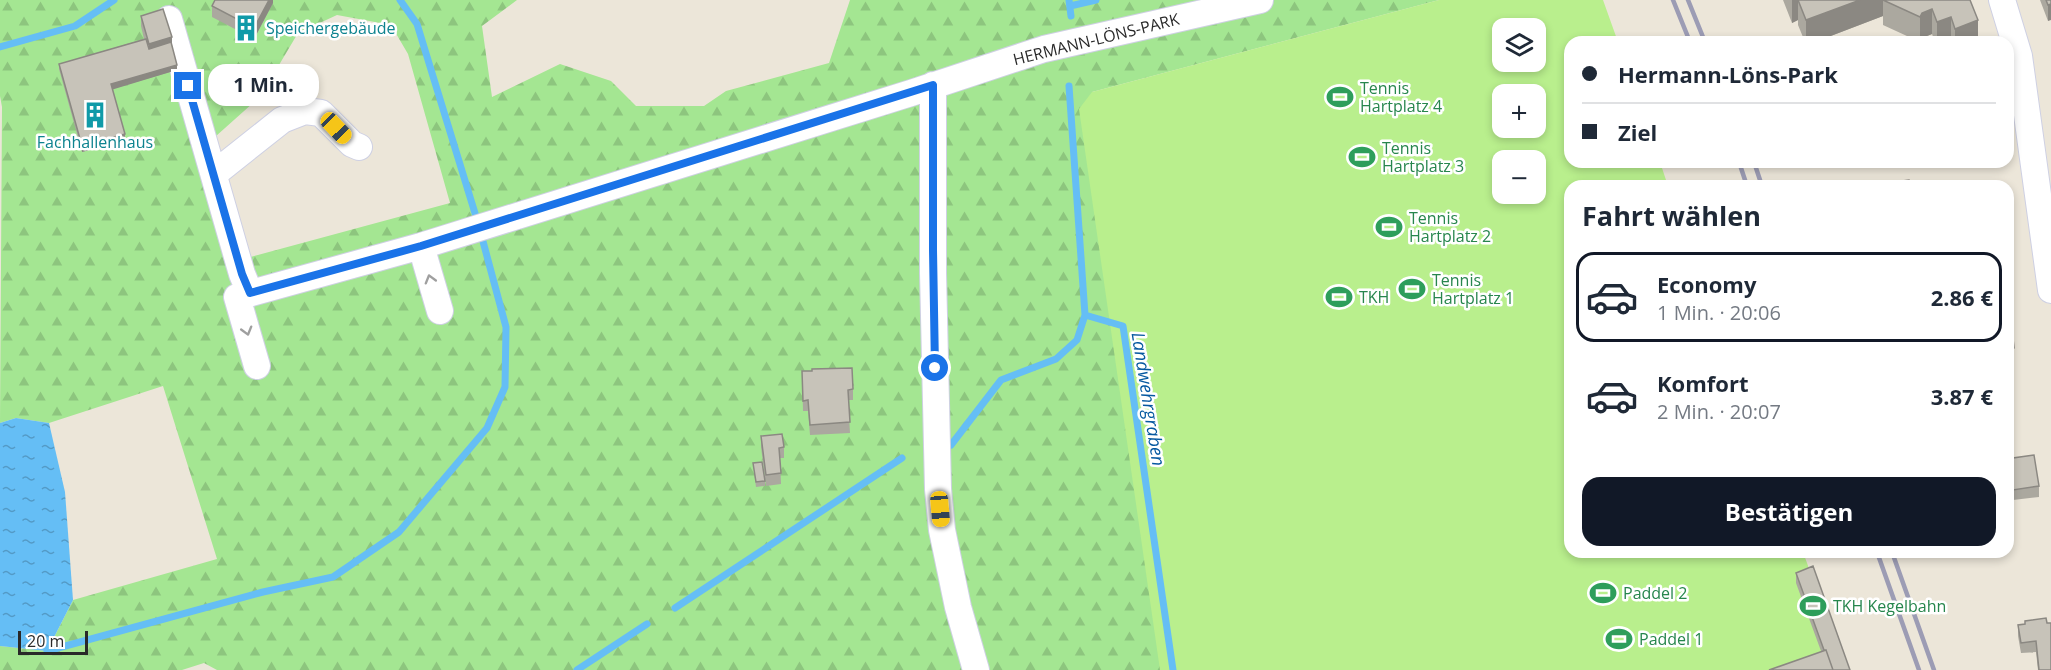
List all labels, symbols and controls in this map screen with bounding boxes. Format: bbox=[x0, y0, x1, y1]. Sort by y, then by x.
street label: HERMANN-LÖNS-PARK bbox=[1011, 8, 1182, 70]
building icon: Speichergebäude bbox=[231, 13, 261, 43]
place label: Speichergebäude bbox=[266, 17, 396, 39]
map controls bbox=[1492, 18, 1546, 204]
button: layers bbox=[1492, 18, 1546, 72]
text: Hermann-Löns-Park bbox=[1618, 59, 1838, 89]
callout: 1 Min. bbox=[209, 65, 320, 107]
text: 1 Min. bbox=[233, 71, 294, 98]
route end bbox=[174, 72, 201, 99]
place label: Tennis Hartplatz 4 bbox=[1360, 77, 1442, 117]
sports icon: Tennis Hartplatz 4 bbox=[1325, 82, 1355, 112]
button: + bbox=[1492, 84, 1546, 138]
building icon: Fachhallenhaus bbox=[80, 100, 110, 130]
car bbox=[317, 109, 355, 147]
text: Ziel bbox=[1618, 117, 1657, 147]
place label: Fachhallenhaus bbox=[37, 131, 153, 153]
place label: Tennis Hartplatz 3 bbox=[1382, 137, 1464, 177]
sports icon: Tennis Hartplatz 3 bbox=[1347, 142, 1377, 172]
button: − bbox=[1492, 150, 1546, 204]
text: Fahrt wählen bbox=[1582, 197, 1761, 234]
place label: Tennis Hartplatz 2 bbox=[1409, 207, 1491, 247]
sports icon: Tennis Hartplatz 2 bbox=[1374, 212, 1404, 242]
place label: Tennis Hartplatz 1 bbox=[1432, 269, 1514, 309]
text: Economy bbox=[1657, 269, 1756, 299]
icon: car bbox=[1585, 270, 1639, 324]
one-way arrow bbox=[425, 274, 437, 285]
sports icon: Tennis Hartplatz 1 bbox=[1397, 274, 1427, 304]
sports icon: TKH bbox=[1324, 282, 1354, 312]
text: 2.86 € bbox=[1931, 282, 1993, 312]
place label: TKH bbox=[1359, 286, 1389, 308]
text: 1 Min. · 20:06 bbox=[1657, 299, 1781, 326]
one-way arrow bbox=[240, 325, 252, 336]
water label: Landwehrgraben bbox=[1127, 330, 1171, 468]
route start bbox=[921, 354, 948, 381]
text: Komfort bbox=[1657, 368, 1749, 398]
icon: car bbox=[1585, 369, 1639, 423]
text: 3.87 € bbox=[1931, 381, 1993, 411]
text: 2 Min. · 20:07 bbox=[1657, 398, 1781, 425]
button: Bestätigen bbox=[1582, 477, 1996, 546]
car bbox=[929, 490, 951, 528]
sports icon: Paddel 2 bbox=[1588, 578, 1618, 608]
place label: Paddel 2 bbox=[1623, 582, 1687, 604]
sports icon: TKH Kegelbahn bbox=[1798, 591, 1828, 621]
place label: TKH Kegelbahn bbox=[1833, 595, 1946, 617]
sports icon: Paddel 1 bbox=[1604, 624, 1634, 654]
scale bar bbox=[18, 628, 88, 656]
place label: Paddel 1 bbox=[1639, 628, 1703, 650]
text: 20 m bbox=[27, 630, 64, 652]

